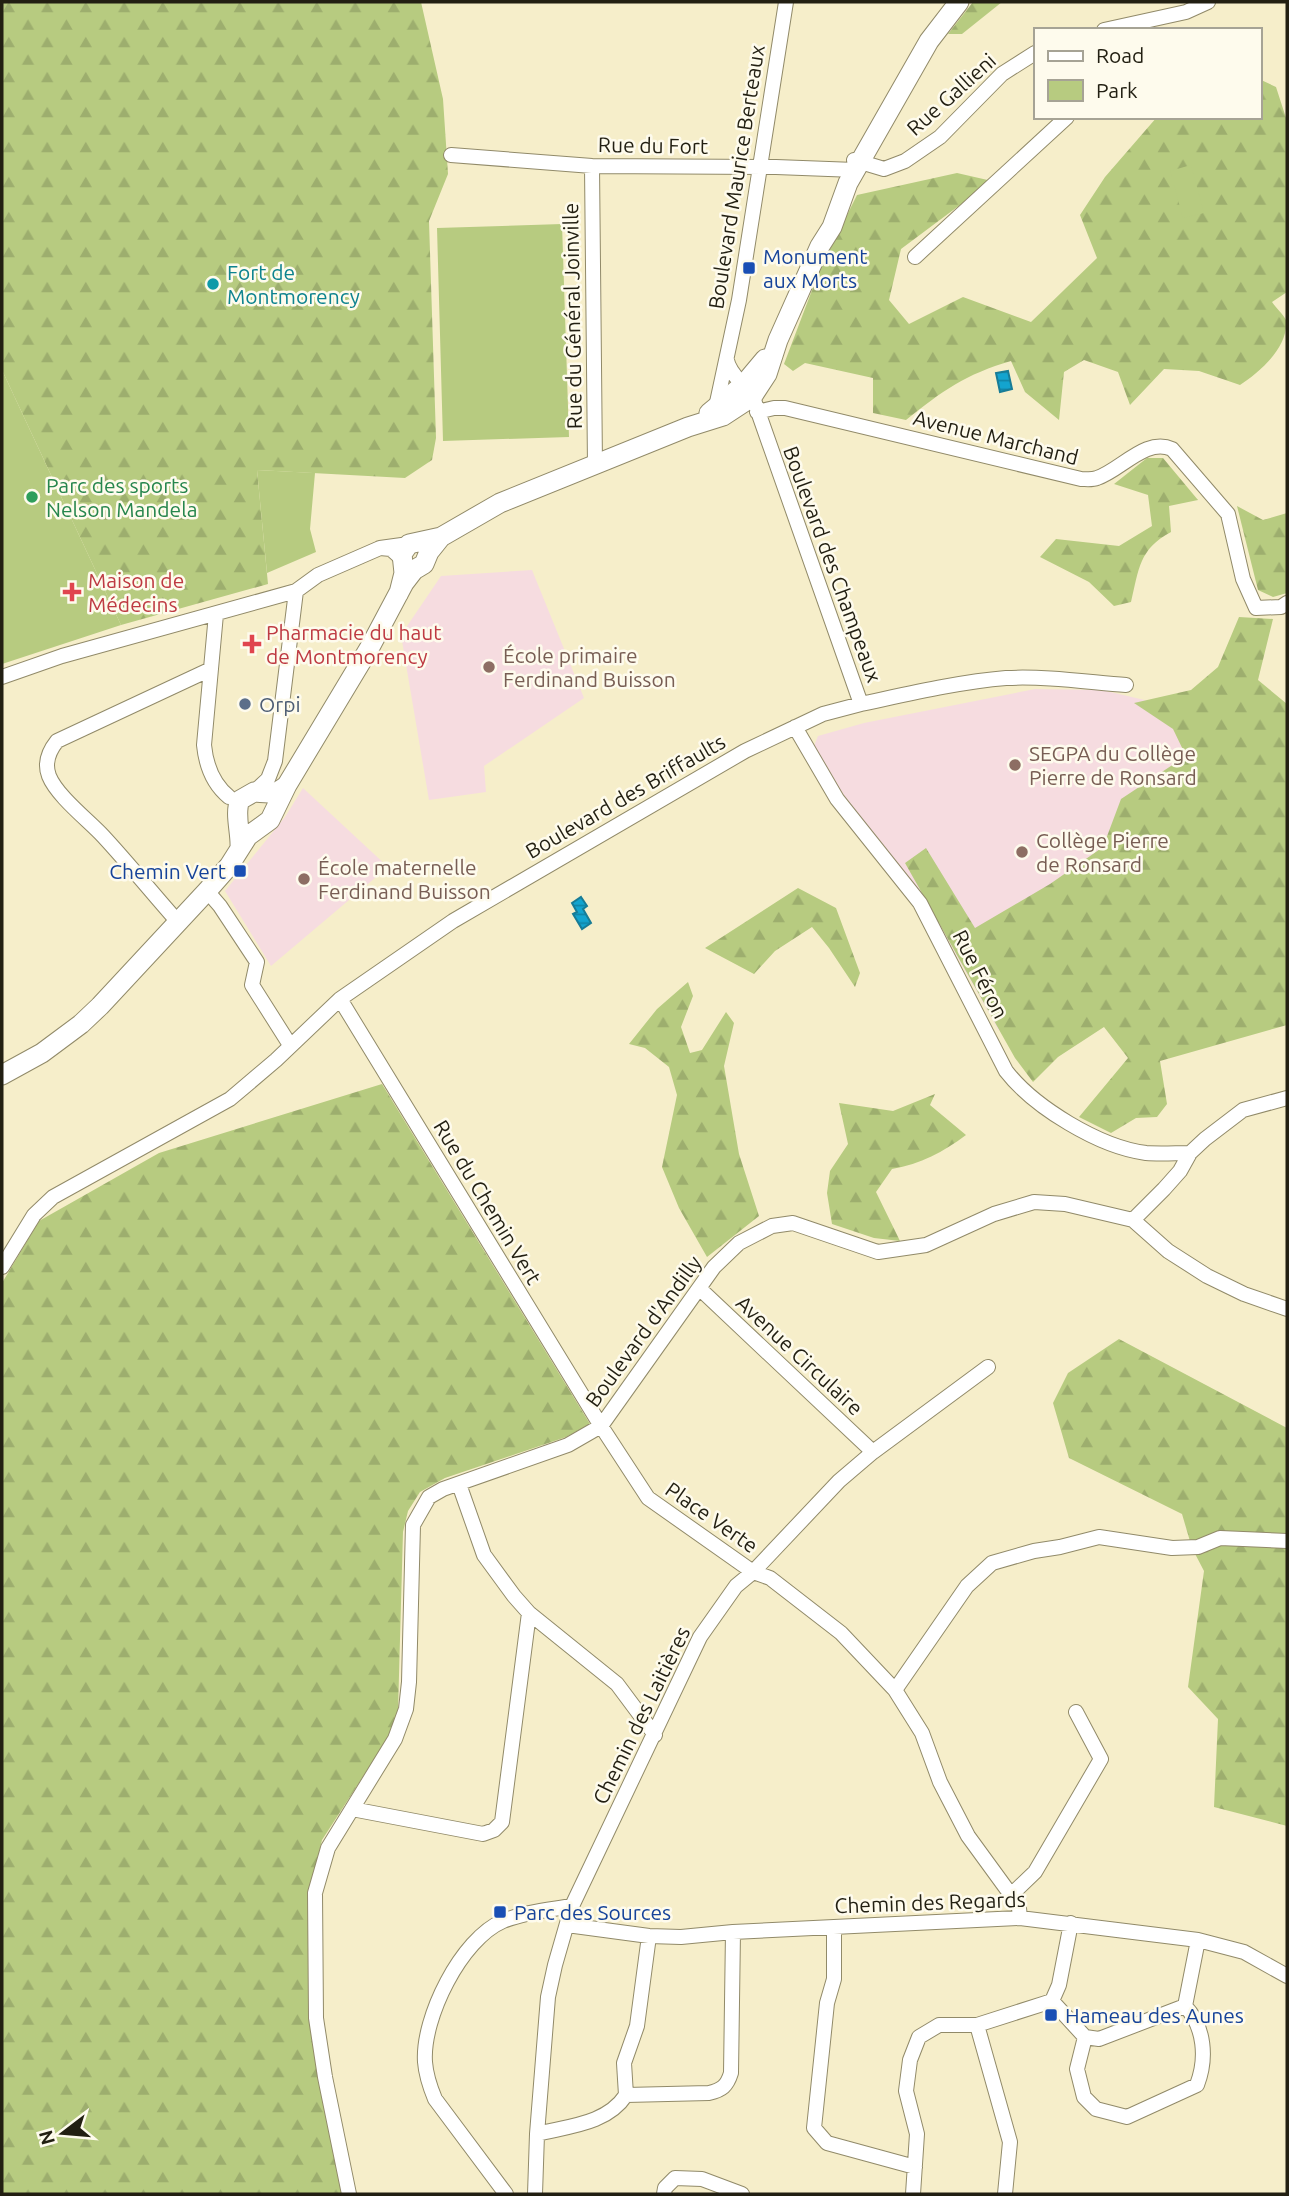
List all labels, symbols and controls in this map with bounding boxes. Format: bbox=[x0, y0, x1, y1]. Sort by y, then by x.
legend bbox=[1034, 28, 1261, 119]
street label: Boulevard Maurice Berteaux bbox=[703, 43, 769, 311]
text: Road bbox=[1096, 43, 1144, 67]
street label: Rue Gallieni bbox=[902, 48, 1000, 140]
text: Park bbox=[1096, 78, 1138, 102]
street label: Rue du Fort bbox=[598, 132, 708, 158]
street label: Rue du Général Joinville bbox=[558, 203, 586, 429]
place label: Monument aux Morts bbox=[763, 244, 867, 292]
place label: Fort de Montmorency bbox=[227, 260, 360, 308]
marker: Monument aux Morts bbox=[741, 260, 757, 276]
marker: Fort de Montmorency bbox=[205, 276, 221, 292]
street label: Avenue Marchand bbox=[911, 405, 1081, 469]
street label: Boulevard des Champeaux bbox=[779, 443, 887, 686]
place label: Parc des sports Nelson Mandela bbox=[46, 473, 198, 521]
marker: Parc des sports Nelson Mandela bbox=[24, 489, 40, 505]
place label: Maison de Médecins bbox=[88, 568, 184, 616]
marker: Maison de Médecins bbox=[62, 582, 82, 602]
place label: Pharmacie du haut de Montmorency bbox=[266, 620, 442, 668]
marker: Pharmacie du haut de Montmorency bbox=[244, 636, 260, 652]
place label: École primaire Ferdinand Buisson bbox=[503, 643, 676, 691]
marker: École primaire Ferdinand Buisson bbox=[481, 659, 497, 675]
place label: Orpi bbox=[259, 692, 301, 716]
marker: Orpi bbox=[237, 696, 253, 712]
street label: Boulevard des Briffaults bbox=[521, 729, 729, 863]
place label: SEGPA du Collège Pierre de Ronsard bbox=[1029, 741, 1197, 789]
marker: SEGPA du Collège Pierre de Ronsard bbox=[1007, 757, 1023, 773]
place label: Collège Pierre de Ronsard bbox=[1036, 828, 1169, 876]
marker: Collège Pierre de Ronsard bbox=[1014, 844, 1030, 860]
place label: École maternelle Ferdinand Buisson bbox=[318, 855, 491, 903]
place label: Chemin Vert bbox=[109, 859, 226, 883]
marker: Chemin Vert bbox=[232, 863, 248, 879]
marker: École maternelle Ferdinand Buisson bbox=[296, 871, 312, 887]
street label: Rue Féron bbox=[948, 926, 1014, 1022]
street label: Rue du Chemin Vert bbox=[429, 1115, 547, 1289]
street label: Boulevard d'Andilly bbox=[580, 1251, 706, 1411]
street label: Avenue Circulaire bbox=[732, 1290, 868, 1420]
street label: Place Verte bbox=[661, 1477, 763, 1557]
street label: Chemin des Laitières bbox=[588, 1622, 694, 1808]
street label: Chemin des Regards bbox=[834, 1887, 1026, 1917]
place label: Parc des Sources bbox=[514, 1900, 671, 1924]
marker: Parc des Sources bbox=[492, 1904, 508, 1920]
place label: Hameau des Aunes bbox=[1065, 2003, 1244, 2027]
marker: Hameau des Aunes bbox=[1043, 2007, 1059, 2023]
north arrow bbox=[28, 2098, 98, 2168]
text: N bbox=[34, 2128, 59, 2148]

